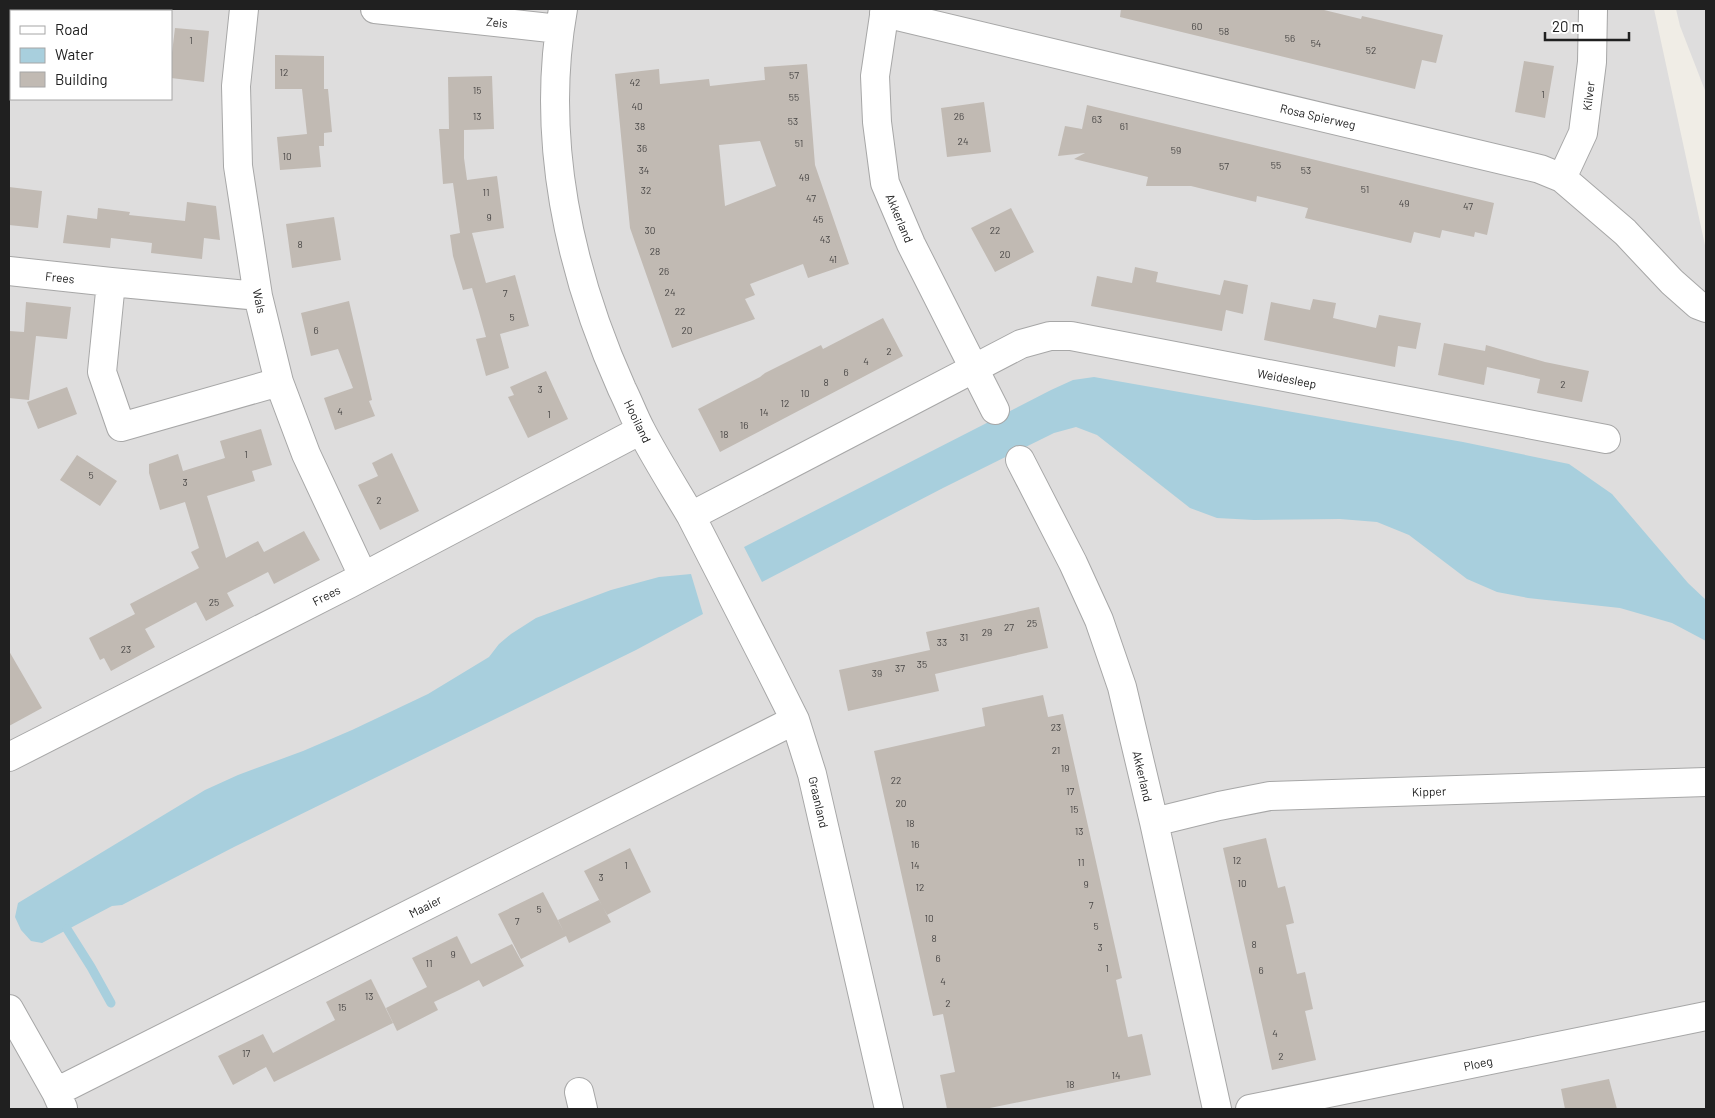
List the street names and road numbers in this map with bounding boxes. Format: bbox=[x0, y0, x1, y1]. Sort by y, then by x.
street label: Zeis bbox=[485, 14, 509, 30]
street label: Kilver bbox=[1579, 80, 1597, 111]
street label: Rosa Spierweg bbox=[1279, 100, 1357, 132]
street label: Akkerland bbox=[883, 191, 917, 245]
street label: Frees bbox=[45, 268, 76, 286]
street label: Wals bbox=[251, 288, 269, 315]
street label: Weidesleep bbox=[1256, 365, 1318, 391]
street label: Hooiland bbox=[622, 397, 654, 445]
street label: Frees bbox=[310, 582, 342, 608]
street label: Akkerland bbox=[1130, 749, 1156, 803]
street label: Graanland bbox=[806, 775, 832, 829]
street label: Kipper bbox=[1412, 783, 1447, 799]
street label: Maaier bbox=[406, 892, 444, 920]
street label: Ploeg bbox=[1462, 1053, 1494, 1073]

